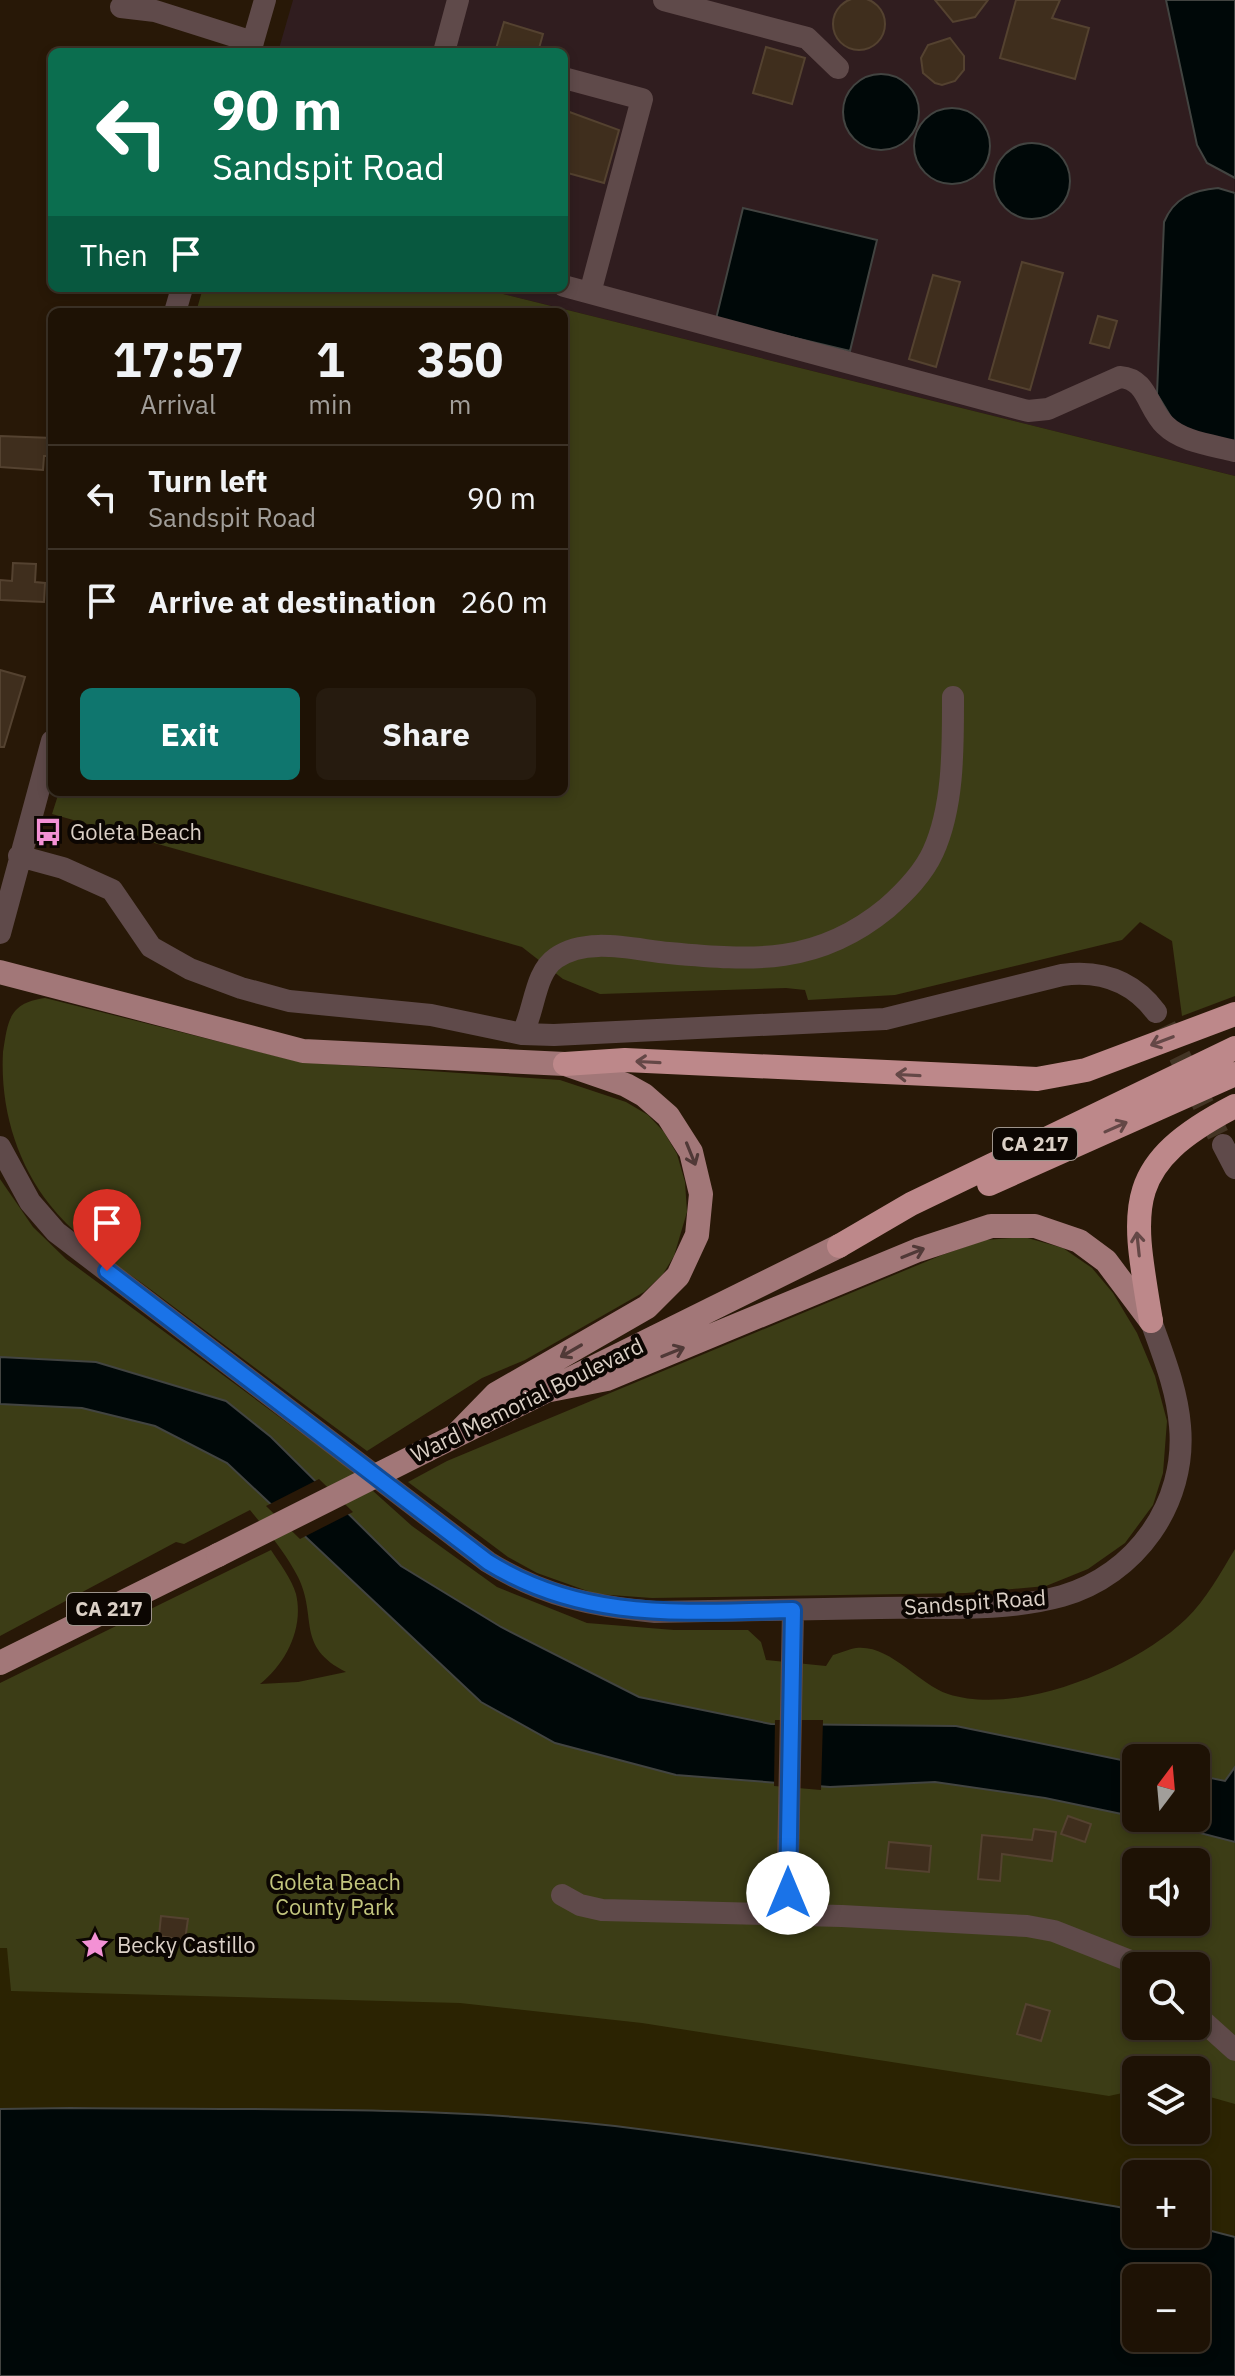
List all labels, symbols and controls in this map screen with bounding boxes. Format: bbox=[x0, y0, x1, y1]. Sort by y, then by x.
text: 90 m bbox=[212, 73, 342, 145]
icon: left bbox=[80, 80, 184, 184]
text: Sandspit Road bbox=[212, 143, 445, 190]
icon: arrive bbox=[164, 232, 208, 276]
text: Then bbox=[80, 235, 148, 274]
text: 17:57 bbox=[113, 328, 244, 390]
text: 1 bbox=[316, 328, 345, 390]
text: 350 bbox=[417, 328, 503, 390]
text: Arrival bbox=[140, 387, 216, 421]
text: min bbox=[308, 387, 352, 421]
text: m bbox=[449, 387, 471, 421]
text: Turn left bbox=[148, 461, 267, 500]
icon: left bbox=[80, 475, 124, 519]
text: 90 m bbox=[467, 478, 536, 517]
text: Sandspit Road bbox=[148, 500, 316, 534]
icon: arrive bbox=[80, 579, 124, 623]
text: Arrive at destination bbox=[148, 582, 436, 621]
text: 260 m bbox=[460, 582, 548, 621]
button: Exit bbox=[80, 688, 300, 780]
button: Share bbox=[316, 688, 536, 780]
bus stop icon: Goleta Beach bbox=[33, 817, 63, 847]
place label: Goleta Beach bbox=[70, 817, 202, 846]
one-way arrow bbox=[1150, 1035, 1175, 1049]
one-way arrow bbox=[636, 1054, 662, 1069]
one-way arrow bbox=[895, 1067, 922, 1082]
one-way arrow bbox=[1104, 1119, 1128, 1134]
road number: CA 217 bbox=[993, 1128, 1077, 1160]
one-way arrow bbox=[684, 1141, 699, 1166]
pin bbox=[73, 1189, 141, 1271]
icon: arrive bbox=[85, 1201, 129, 1245]
one-way arrow bbox=[1131, 1231, 1146, 1258]
one-way arrow bbox=[900, 1244, 925, 1259]
street label: Ward Memorial Boulevard bbox=[406, 1331, 648, 1469]
one-way arrow bbox=[560, 1343, 583, 1359]
one-way arrow bbox=[660, 1344, 685, 1359]
street label: Sandspit Road bbox=[903, 1582, 1047, 1621]
road number: CA 217 bbox=[67, 1593, 151, 1625]
north arrow bbox=[1122, 1744, 1210, 1832]
map controls bbox=[1122, 1744, 1210, 2352]
button: sound bbox=[1122, 1848, 1210, 1936]
position arrow bbox=[746, 1851, 830, 1935]
park label: Goleta Beach County Park bbox=[269, 1867, 401, 1921]
place icon: Becky Castillo bbox=[80, 1930, 110, 1960]
place label: Becky Castillo bbox=[117, 1930, 256, 1959]
button: search bbox=[1122, 1952, 1210, 2040]
button: layers bbox=[1122, 2056, 1210, 2144]
button: + bbox=[1122, 2160, 1210, 2248]
button: − bbox=[1122, 2264, 1210, 2352]

